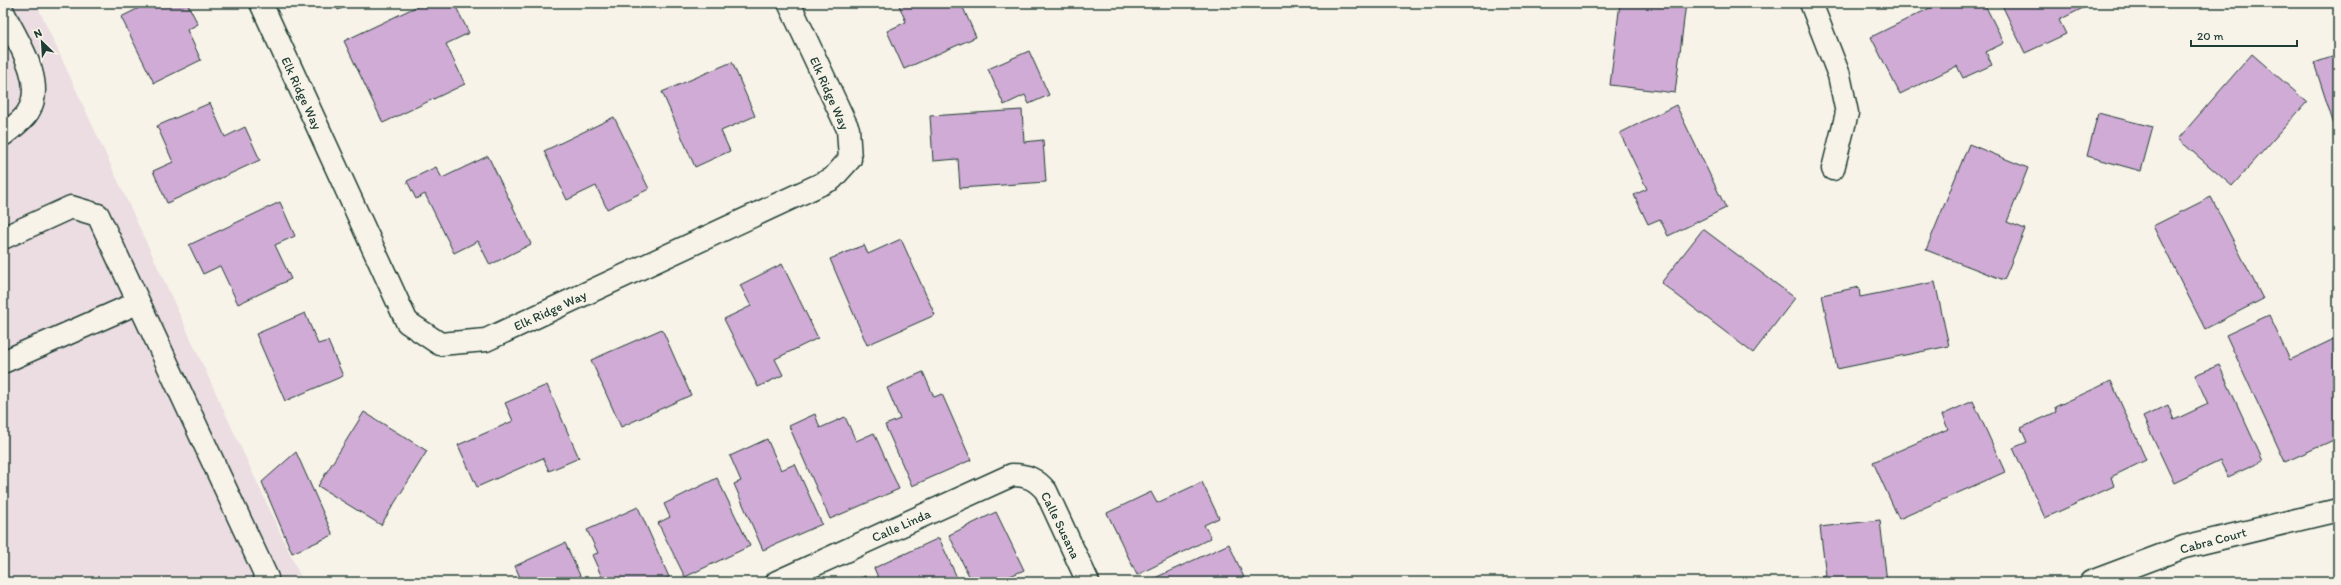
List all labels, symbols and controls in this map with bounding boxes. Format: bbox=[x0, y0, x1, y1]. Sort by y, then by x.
north arrow bbox=[22, 22, 62, 62]
scale bar bbox=[2191, 22, 2297, 48]
text: N bbox=[32, 26, 44, 41]
text: 20 m bbox=[2197, 29, 2224, 43]
street label: Elk Ridge Way bbox=[807, 54, 852, 132]
street label: Elk Ridge Way bbox=[278, 55, 325, 132]
street label: Elk Ridge Way bbox=[512, 287, 589, 334]
street label: Calle Susana bbox=[1038, 489, 1083, 562]
street label: Calle Linda bbox=[869, 506, 933, 545]
street label: Cabra Court bbox=[2178, 524, 2248, 557]

